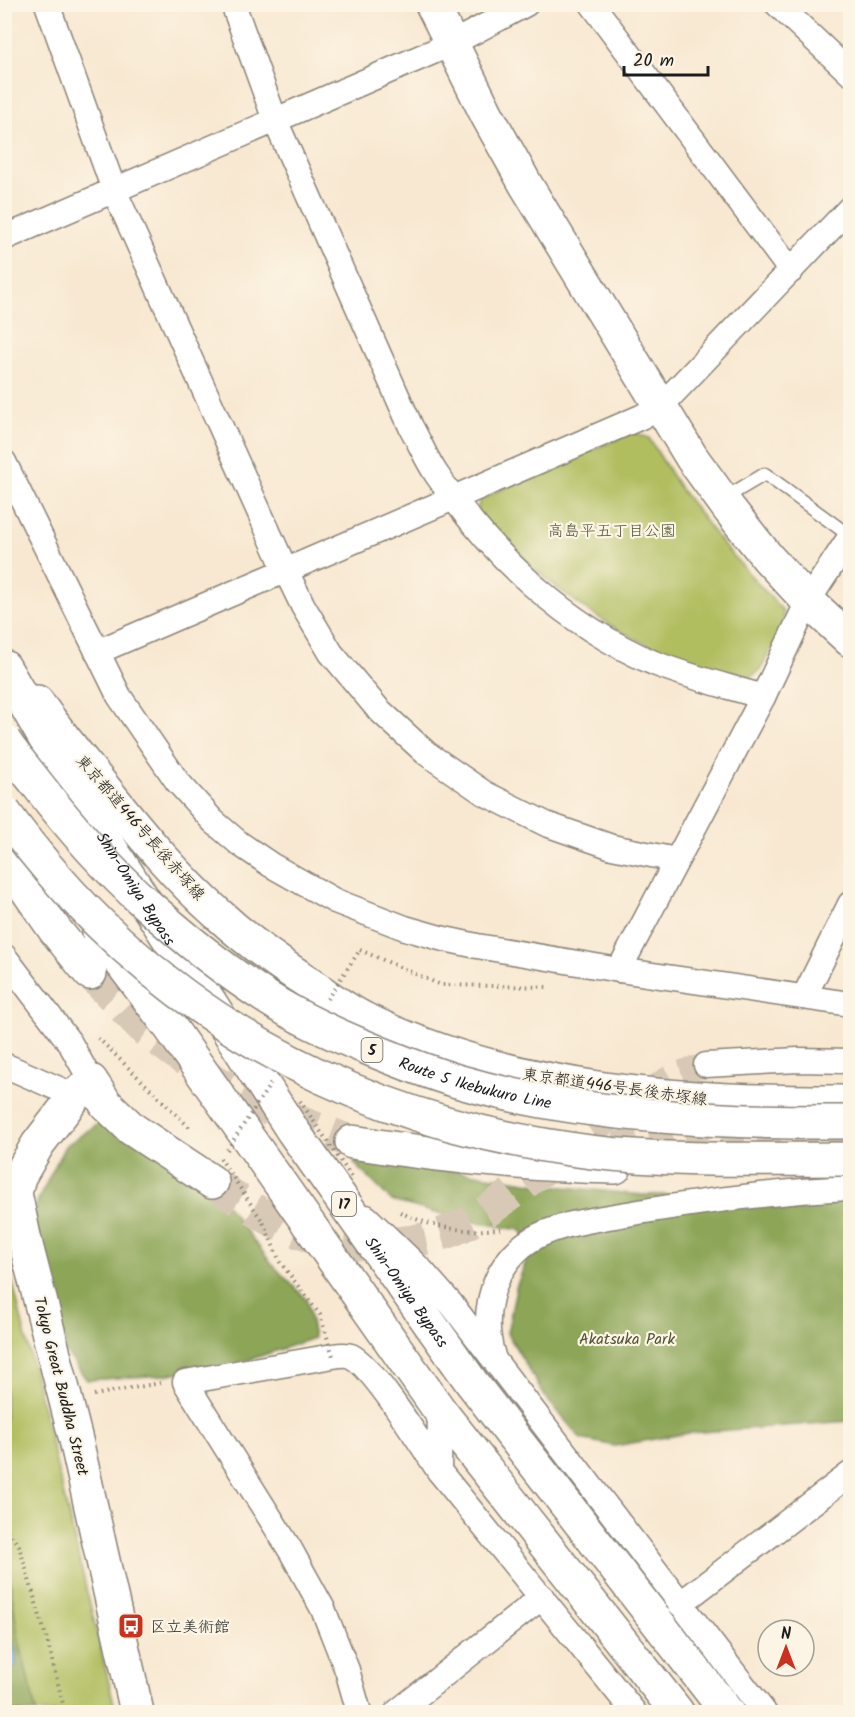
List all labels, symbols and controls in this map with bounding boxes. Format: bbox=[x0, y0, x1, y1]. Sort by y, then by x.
scale bar bbox=[624, 39, 708, 77]
text: 20 m bbox=[633, 47, 674, 76]
park label: 高島平五丁目公園 bbox=[548, 519, 676, 544]
street label: 東京都道446号長後赤塚線 bbox=[69, 749, 210, 907]
street label: Shin-Omiya Bypass bbox=[89, 827, 181, 951]
road number: 5 bbox=[362, 1038, 382, 1062]
street label: Route 5 Ikebukuro Line bbox=[395, 1051, 553, 1116]
street label: 東京都道446号長後赤塚線 bbox=[521, 1062, 709, 1113]
road number: 17 bbox=[332, 1192, 356, 1216]
street label: Shin-Omiya Bypass bbox=[358, 1232, 454, 1353]
street label: Tokyo Great Buddha Street bbox=[26, 1294, 95, 1479]
park label: Akatsuka Park bbox=[579, 1327, 675, 1352]
bus stop icon: 区立美術館 bbox=[116, 1611, 146, 1641]
place label: 区立美術館 bbox=[150, 1615, 230, 1640]
north arrow bbox=[756, 1618, 816, 1678]
text: N bbox=[781, 1622, 791, 1647]

